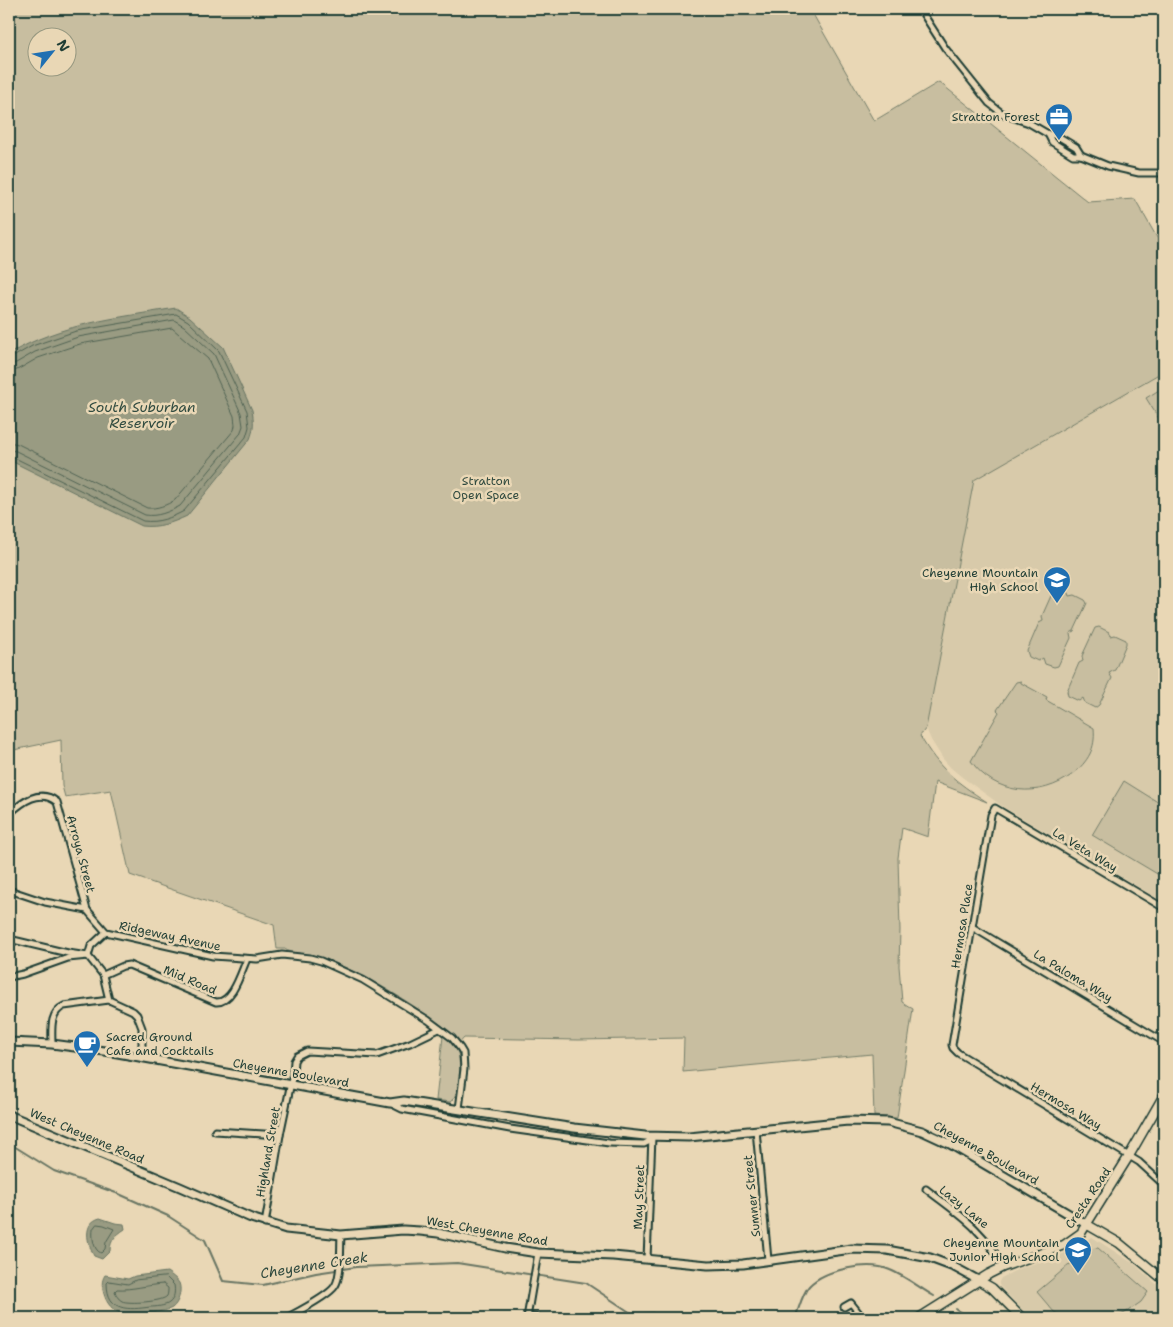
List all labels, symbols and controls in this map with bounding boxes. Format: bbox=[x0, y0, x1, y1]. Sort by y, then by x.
north arrow bbox=[28, 28, 78, 78]
text: N bbox=[53, 36, 74, 55]
office icon: Stratton Forest bbox=[1044, 102, 1074, 141]
place label: Stratton Forest bbox=[952, 109, 1040, 125]
water label: South Suburban Reservoir bbox=[88, 398, 196, 432]
park label: Stratton Open Space bbox=[453, 473, 520, 503]
place label: Cheyenne Mountain High School bbox=[922, 565, 1038, 595]
school or university icon: Cheyenne Mountain High School bbox=[1042, 565, 1072, 604]
street label: Arroya Street bbox=[63, 813, 99, 895]
street label: La Veta Way bbox=[1049, 824, 1121, 876]
street label: Hermosa Place bbox=[947, 882, 977, 970]
street label: Ridgeway Avenue bbox=[118, 917, 223, 955]
street label: La Paloma Way bbox=[1031, 946, 1116, 1006]
street label: Mid Road bbox=[161, 962, 220, 999]
cafe icon: Sacred Ground Cafe and Cocktails bbox=[72, 1029, 102, 1068]
place label: Sacred Ground Cafe and Cocktails bbox=[106, 1029, 214, 1059]
street label: Cheyenne Boulevard bbox=[232, 1055, 351, 1091]
street label: Hermosa Way bbox=[1027, 1078, 1105, 1134]
street label: West Cheyenne Road bbox=[27, 1105, 147, 1168]
street label: Highland Street bbox=[252, 1105, 284, 1199]
street label: Cheyenne Boulevard bbox=[931, 1117, 1042, 1189]
street label: Sumner Street bbox=[740, 1154, 764, 1238]
street label: May Street bbox=[630, 1164, 648, 1230]
street label: Cresta Road bbox=[1062, 1164, 1115, 1232]
street label: Lazy Lane bbox=[936, 1182, 992, 1232]
street label: West Cheyenne Road bbox=[425, 1212, 549, 1250]
place label: Cheyenne Mountain Junior High School bbox=[943, 1235, 1059, 1265]
school or university icon: Cheyenne Mountain Junior High School bbox=[1063, 1235, 1093, 1274]
water label: Cheyenne Creek bbox=[259, 1248, 369, 1282]

